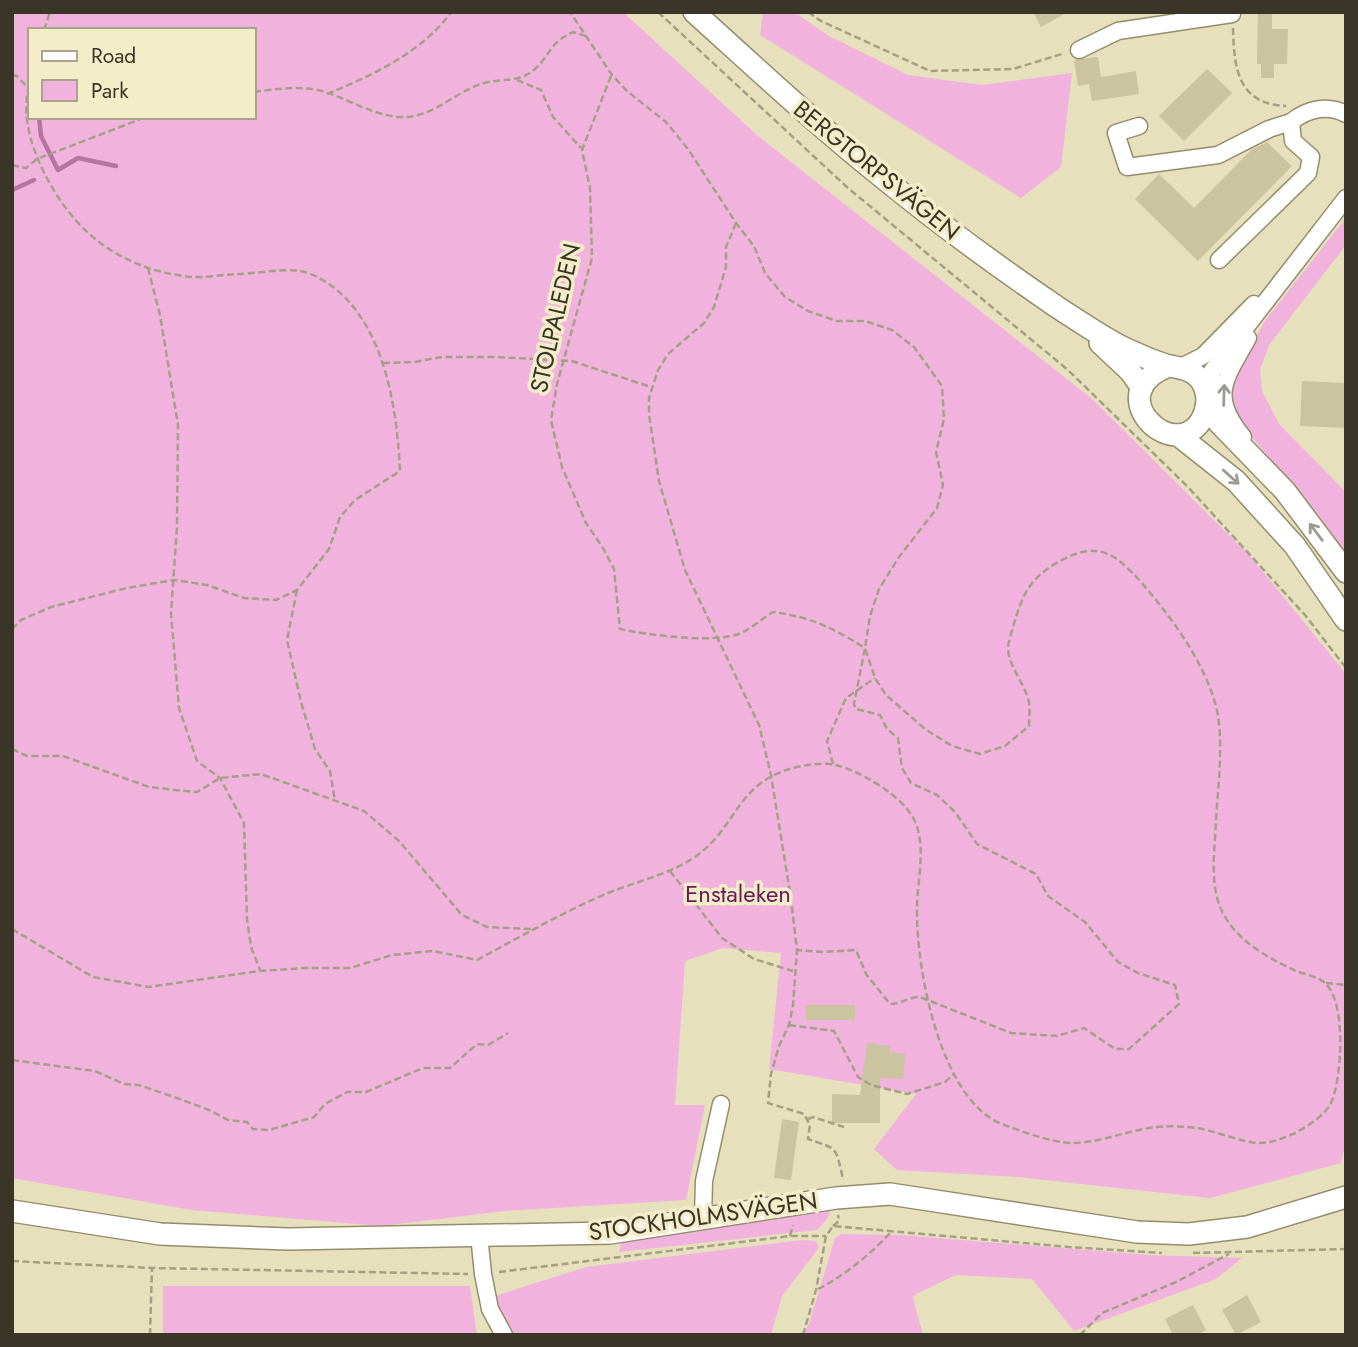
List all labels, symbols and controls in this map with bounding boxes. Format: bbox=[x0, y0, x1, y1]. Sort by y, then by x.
legend bbox=[28, 28, 256, 119]
text: Road bbox=[91, 41, 136, 71]
text: Park bbox=[91, 76, 129, 106]
street label: BERGTORPSVÄGEN bbox=[786, 92, 968, 248]
street label: STOLPALEDEN bbox=[521, 240, 589, 396]
one-way arrow bbox=[1218, 383, 1231, 406]
one-way arrow bbox=[1222, 469, 1240, 485]
one-way arrow bbox=[1308, 523, 1323, 542]
park label: Enstaleken bbox=[685, 876, 791, 911]
street label: STOCKHOLMSVÄGEN bbox=[586, 1183, 820, 1249]

